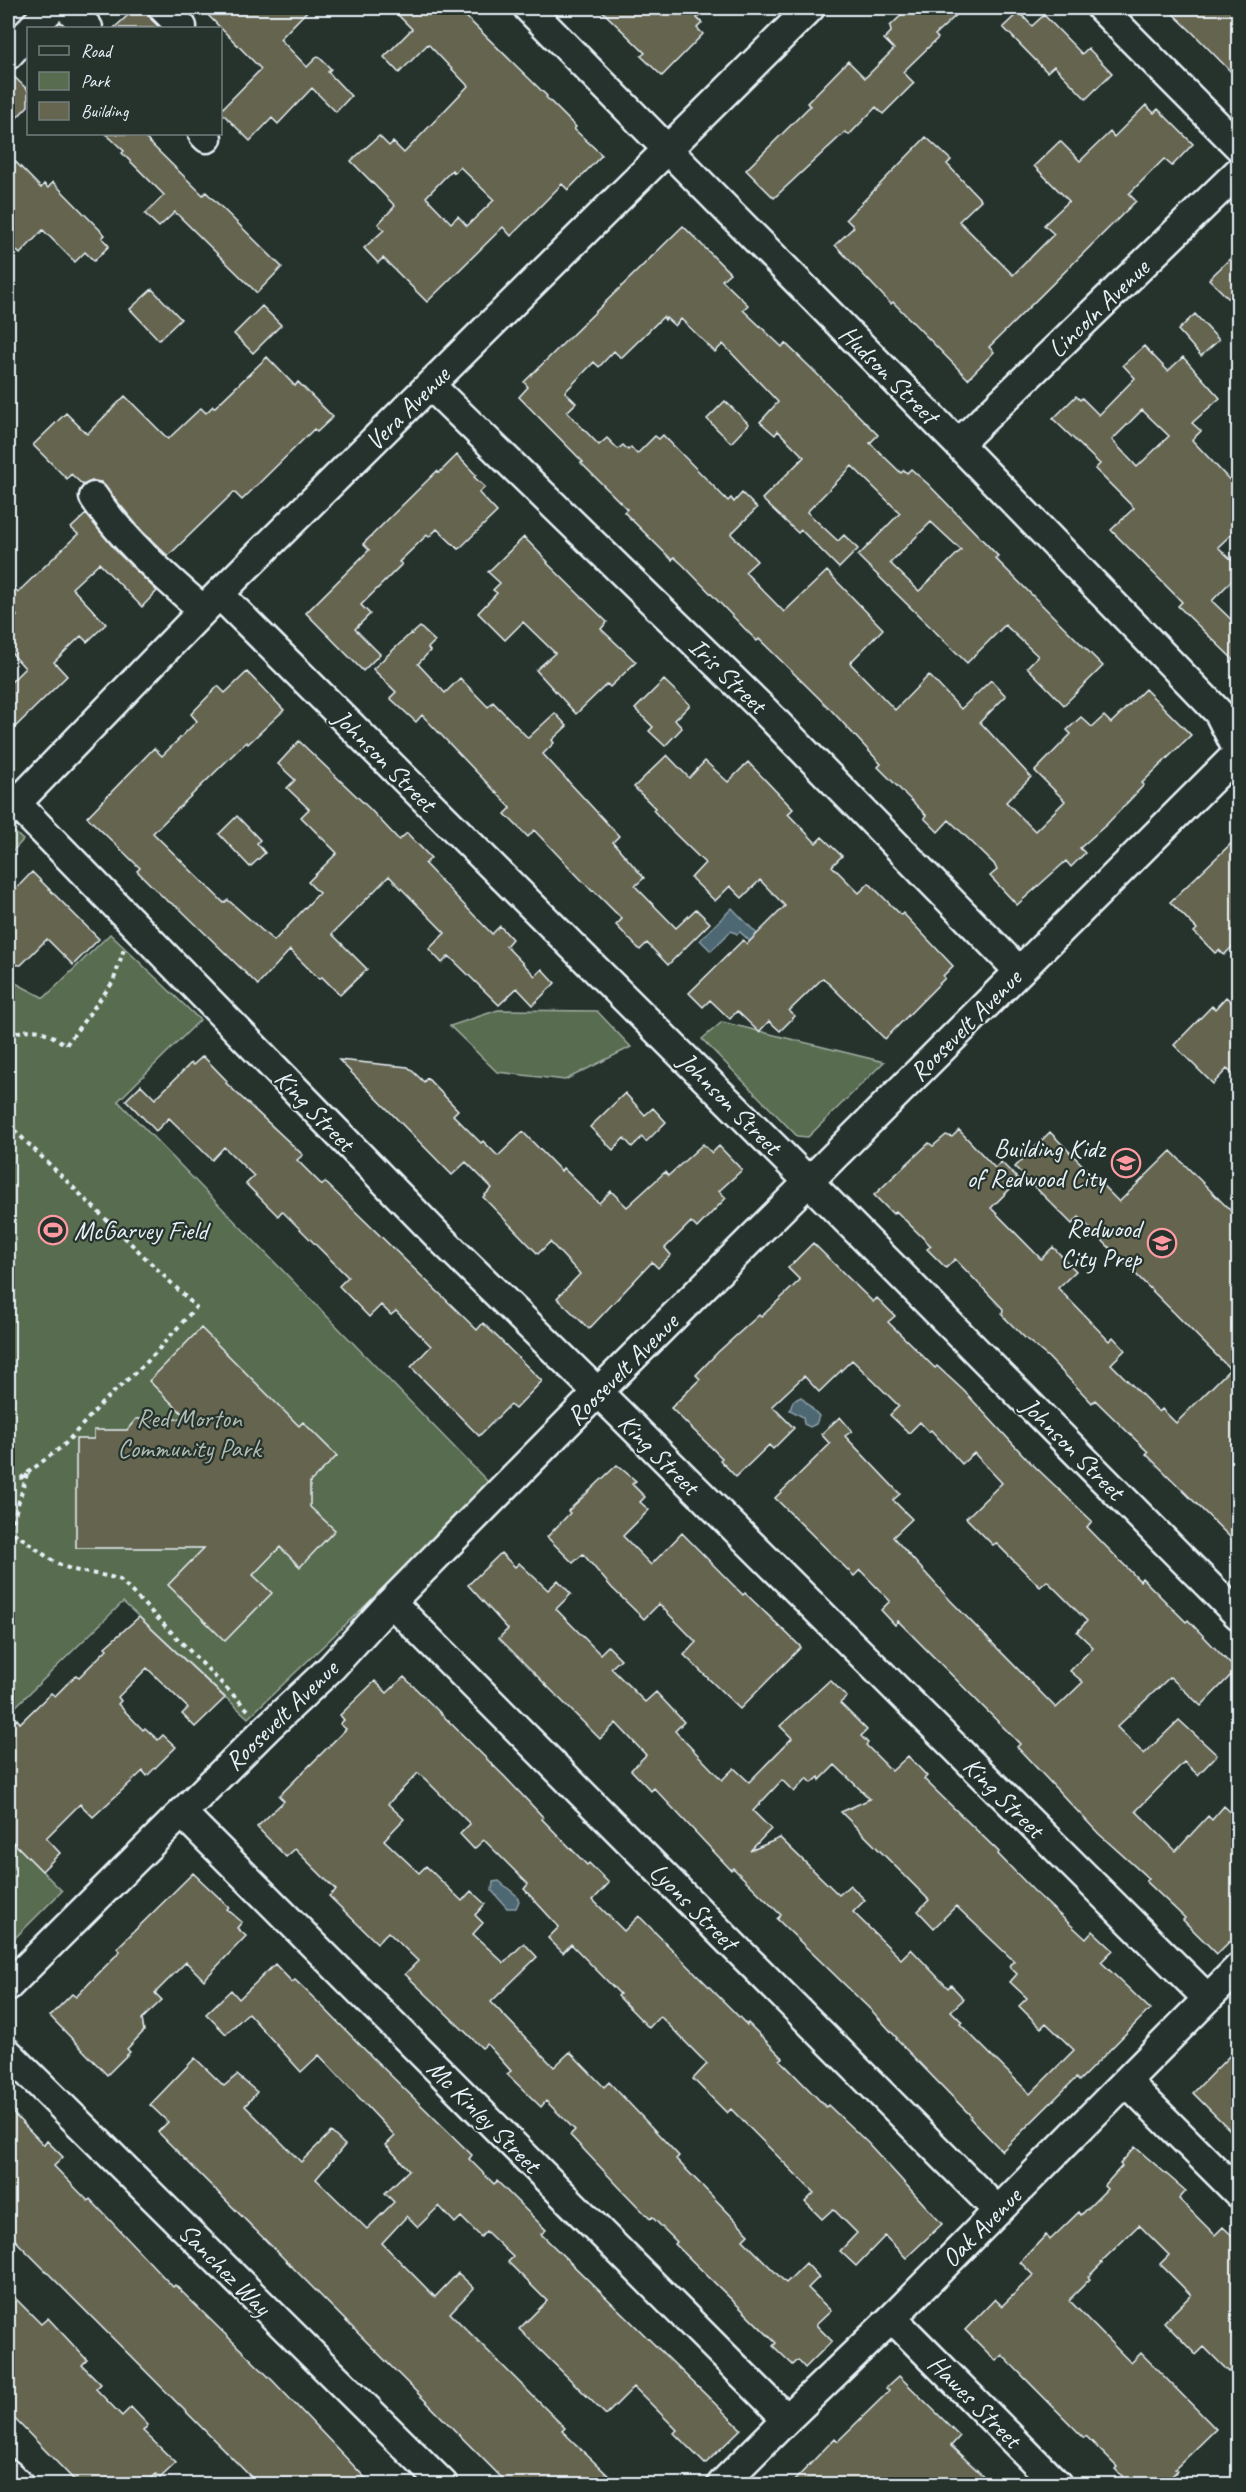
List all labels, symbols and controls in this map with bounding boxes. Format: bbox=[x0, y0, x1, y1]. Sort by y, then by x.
legend bbox=[27, 27, 222, 135]
text: Road bbox=[81, 40, 114, 62]
text: Park bbox=[81, 70, 111, 92]
text: Building bbox=[81, 100, 130, 122]
street label: Lincoln Avenue bbox=[1041, 251, 1157, 365]
street label: Hudson Street bbox=[832, 318, 948, 433]
street label: Vera Avenue bbox=[358, 358, 458, 458]
street label: Iris Street bbox=[682, 630, 775, 722]
street label: Johnson Street bbox=[325, 700, 445, 821]
street label: Roosevelt Avenue bbox=[902, 960, 1030, 1089]
street label: Johnson Street bbox=[670, 1043, 790, 1164]
street label: King Street bbox=[268, 1062, 363, 1160]
place label: Building Kidz of Redwood City bbox=[967, 1132, 1107, 1195]
school or university icon: Building Kidz of Redwood City bbox=[1110, 1147, 1142, 1179]
place label: Redwood City Prep bbox=[1060, 1212, 1145, 1275]
sports icon: McGarvey Field bbox=[37, 1214, 69, 1246]
place label: McGarvey Field bbox=[74, 1214, 211, 1247]
school or university icon: Redwood City Prep bbox=[1146, 1227, 1178, 1259]
street label: Roosevelt Avenue bbox=[559, 1304, 687, 1433]
street label: Johnson Street bbox=[1013, 1388, 1133, 1509]
park label: Red Morton Community Park bbox=[117, 1402, 263, 1465]
street label: King Street bbox=[611, 1407, 708, 1504]
street label: Roosevelt Avenue bbox=[218, 1651, 347, 1778]
street label: King Street bbox=[956, 1750, 1053, 1847]
street label: Lyons Street bbox=[643, 1855, 747, 1960]
street label: Mc Kinley Street bbox=[420, 2052, 549, 2182]
street label: Oak Avenue bbox=[934, 2179, 1030, 2274]
street label: Sanchez Way bbox=[171, 2216, 279, 2324]
street label: Hawes Street bbox=[921, 2348, 1030, 2457]

